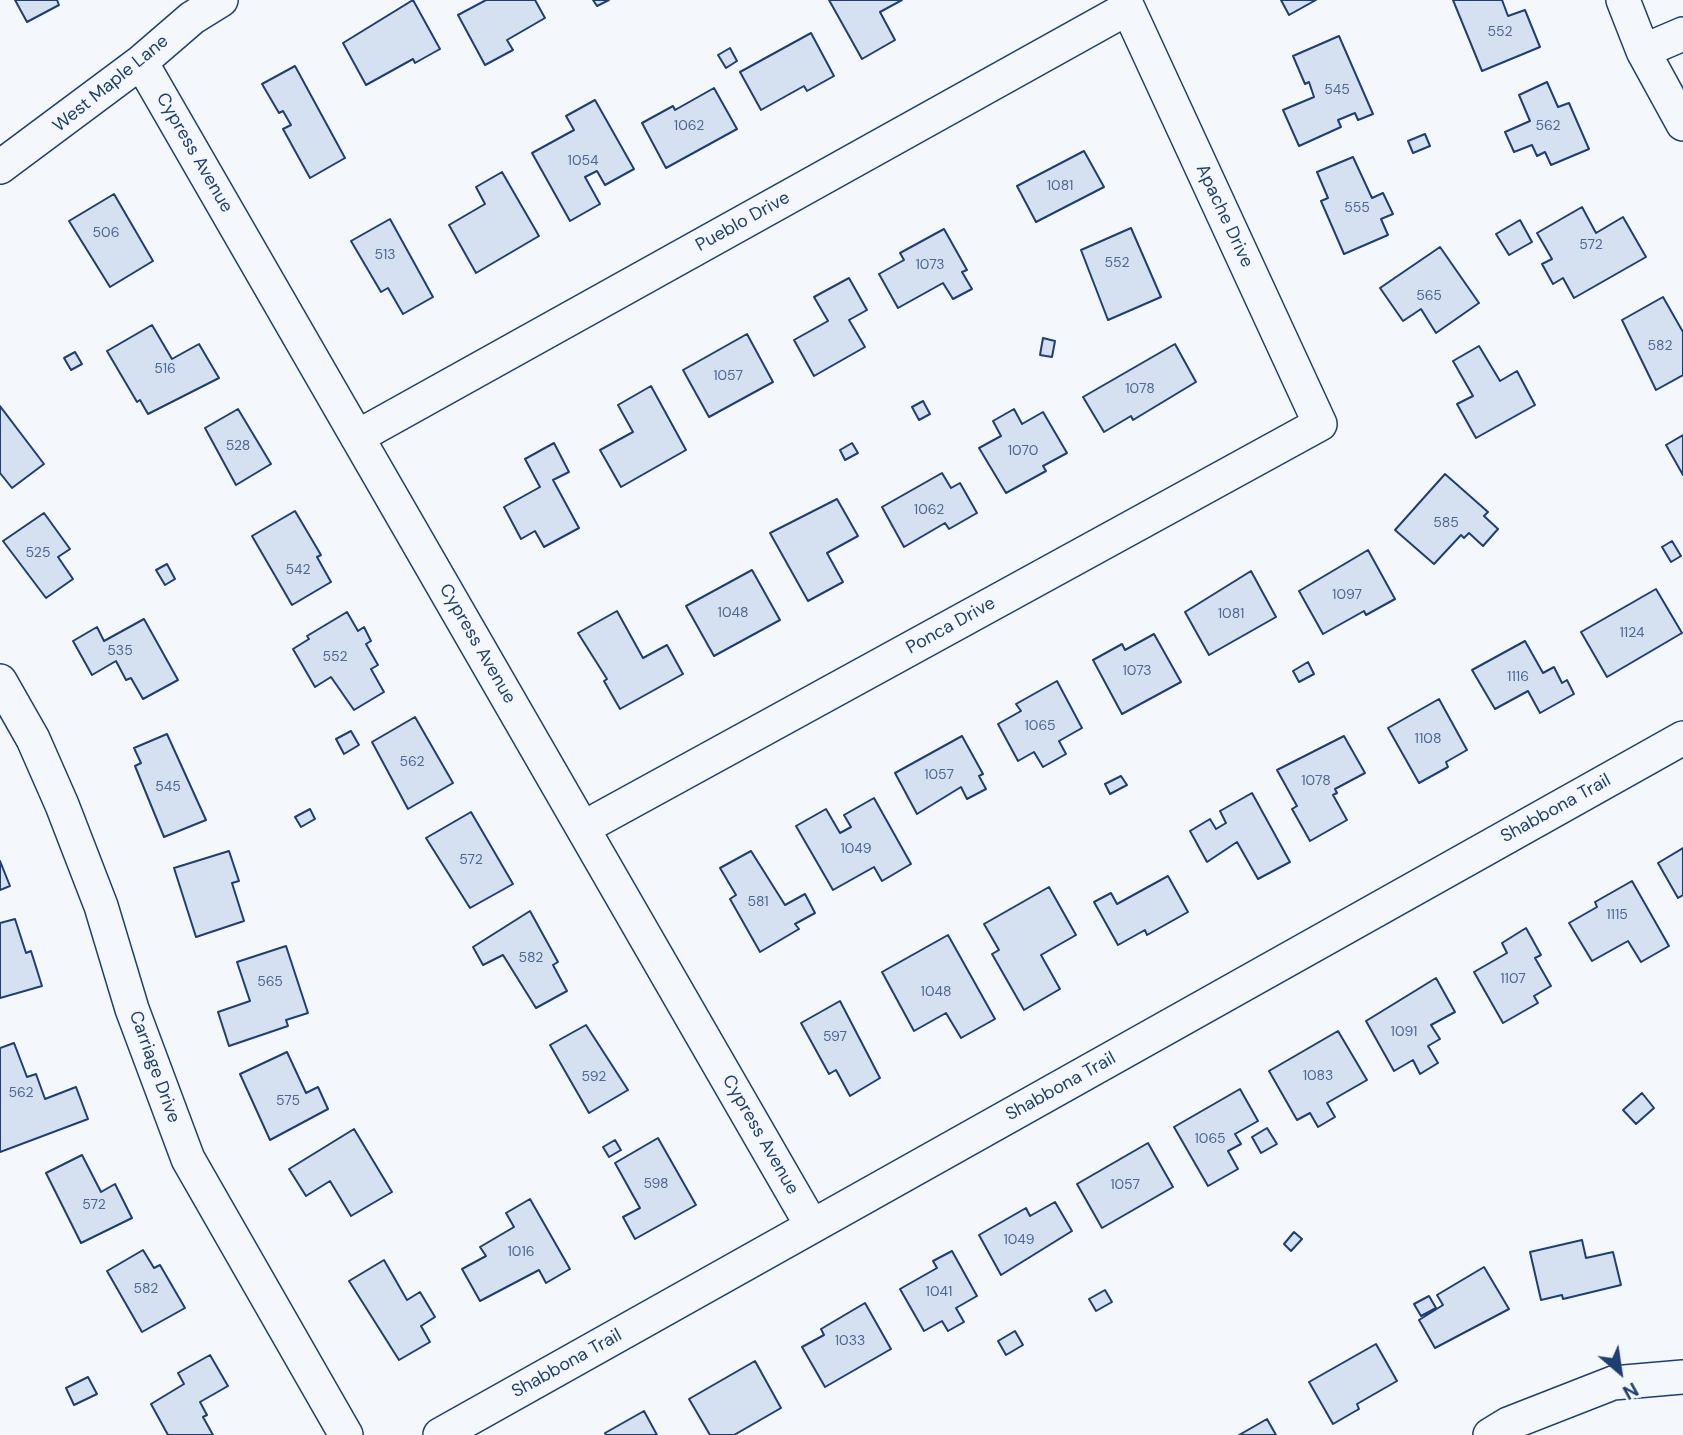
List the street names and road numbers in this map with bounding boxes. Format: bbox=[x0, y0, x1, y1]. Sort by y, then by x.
street label: West Maple Lane bbox=[49, 31, 173, 137]
street label: Cypress Avenue bbox=[151, 89, 237, 217]
street label: Apache Drive bbox=[1191, 161, 1257, 271]
street label: Pueblo Drive bbox=[692, 187, 794, 257]
street label: Cypress Avenue bbox=[434, 580, 520, 708]
street label: Ponca Drive bbox=[903, 593, 999, 659]
street label: Shabbona Trail bbox=[1497, 770, 1615, 848]
street label: Carriage Drive bbox=[124, 1008, 184, 1126]
street label: Shabbona Trail bbox=[1002, 1048, 1120, 1126]
street label: Cypress Avenue bbox=[717, 1071, 803, 1199]
street label: Shabbona Trail bbox=[508, 1325, 626, 1403]

